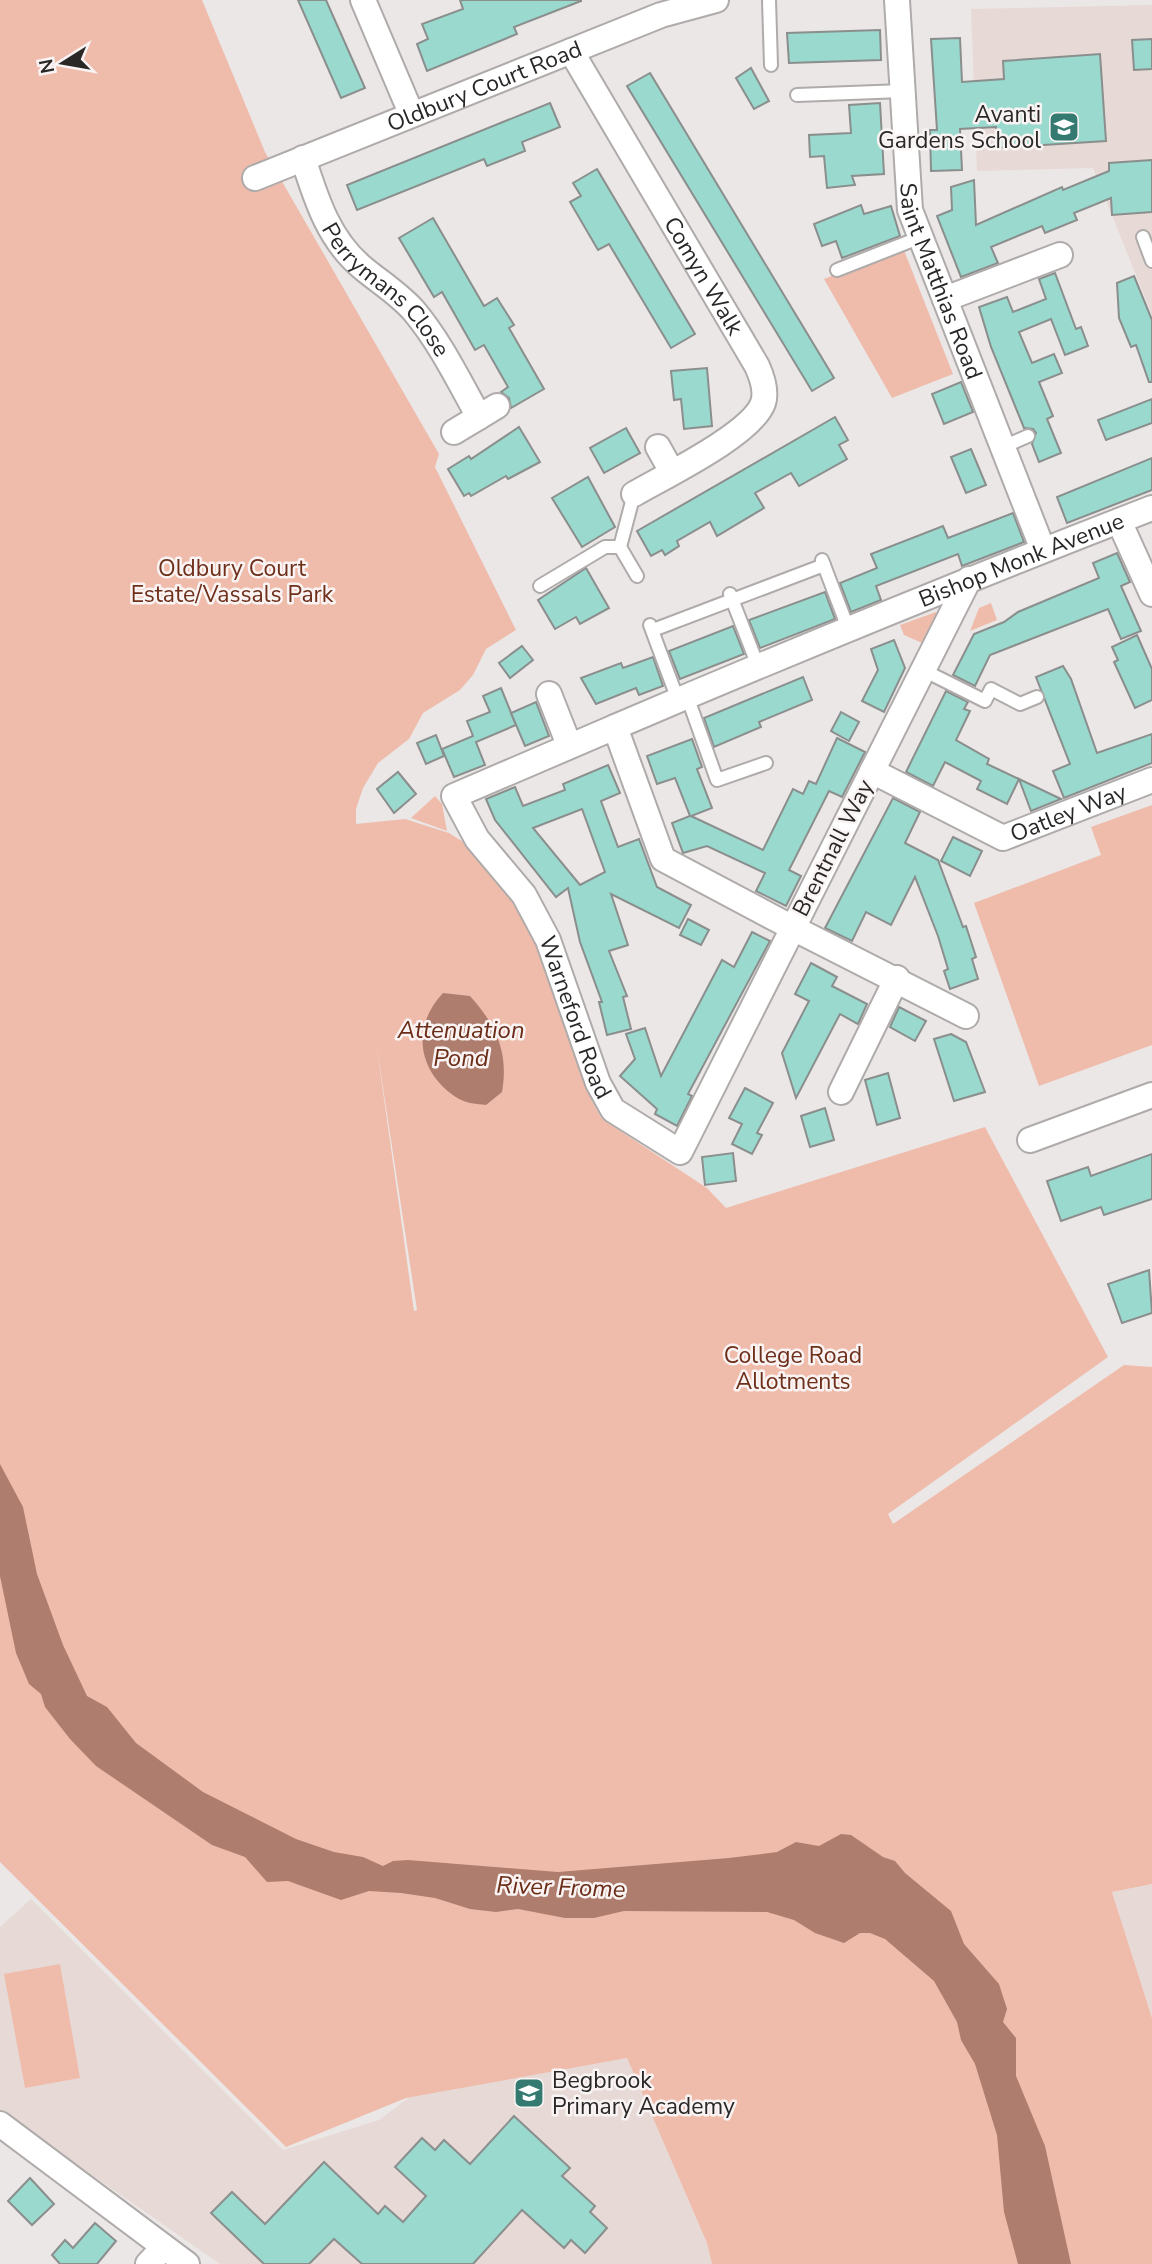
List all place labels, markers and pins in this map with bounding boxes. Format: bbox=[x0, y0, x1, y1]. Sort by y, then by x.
place label: Avanti Gardens School bbox=[878, 99, 1041, 156]
school or university icon: Avanti Gardens School bbox=[1047, 110, 1081, 144]
place label: Begbrook Primary Academy bbox=[552, 2065, 735, 2122]
school or university icon: Begbrook Primary Academy bbox=[512, 2076, 546, 2110]

